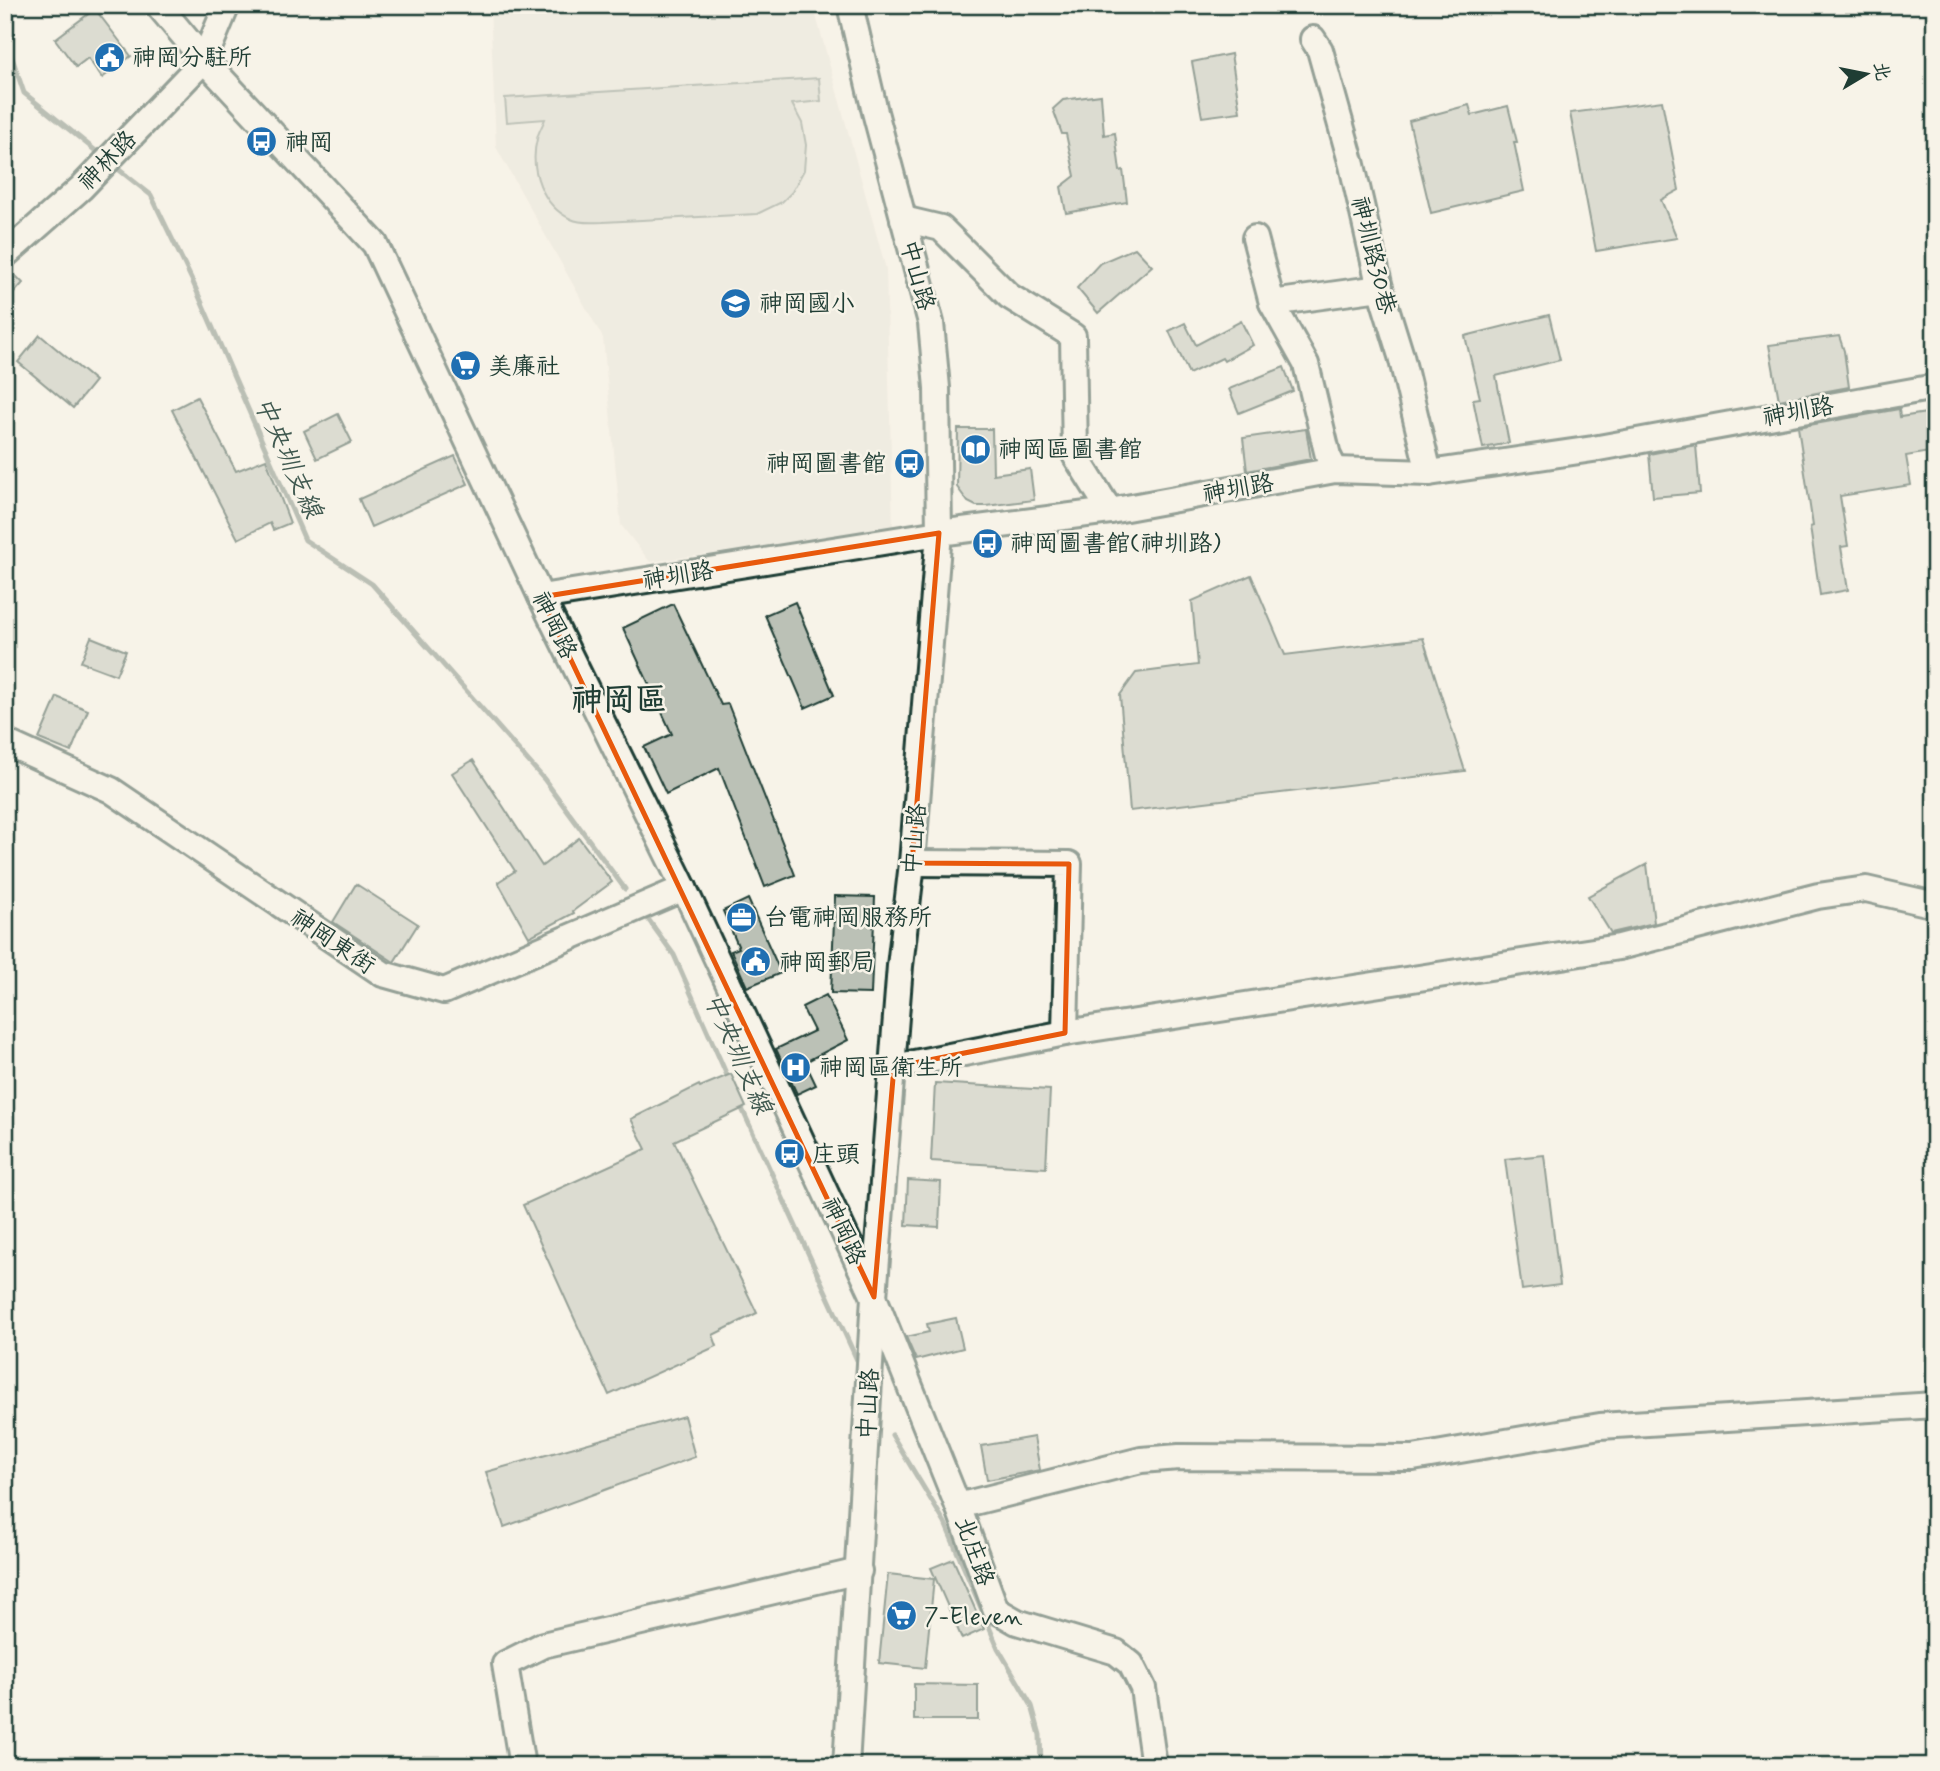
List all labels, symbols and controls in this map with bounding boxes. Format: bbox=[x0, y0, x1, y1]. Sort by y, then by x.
north arrow bbox=[1832, 38, 1902, 108]
public building icon: 神岡分駐所 bbox=[92, 40, 126, 74]
place label: 神岡分駐所 bbox=[132, 43, 252, 74]
text: 北 bbox=[1867, 60, 1895, 83]
street label: 神林路 bbox=[72, 124, 144, 198]
bus stop icon: 神岡 bbox=[245, 125, 279, 159]
place label: 神岡 bbox=[285, 128, 333, 159]
street label: 神圳路30巷 bbox=[1343, 193, 1402, 318]
street label: 中山路 bbox=[892, 237, 941, 314]
school or university icon: 神岡國小 bbox=[719, 286, 753, 320]
place label: 神岡國小 bbox=[759, 289, 855, 320]
supermarket icon: 美廉社 bbox=[448, 349, 482, 383]
place label: 美廉社 bbox=[488, 352, 560, 383]
street label: 神圳路 bbox=[1760, 391, 1836, 434]
water label: 中央圳支線 bbox=[245, 392, 330, 526]
library icon: 神岡區圖書館 bbox=[958, 432, 992, 466]
place label: 神岡區圖書館 bbox=[998, 435, 1142, 466]
bus stop icon: 神岡圖書館 bbox=[892, 446, 926, 480]
place label: 神岡圖書館 bbox=[766, 449, 886, 480]
street label: 神圳路 bbox=[1200, 468, 1276, 511]
bus stop icon: 神岡圖書館(神圳路) bbox=[970, 526, 1004, 560]
place label: 神岡圖書館(神圳路) bbox=[1010, 529, 1221, 560]
street label: 神圳路 bbox=[640, 556, 716, 597]
street label: 神岡路 bbox=[524, 587, 583, 665]
district label: 神岡區 bbox=[571, 680, 667, 722]
street label: 中山路 bbox=[897, 802, 934, 876]
office icon: 台電神岡服務所 bbox=[724, 900, 758, 934]
street label: 神岡東街 bbox=[284, 903, 381, 982]
place label: 台電神岡服務所 bbox=[764, 903, 932, 934]
public building icon: 神岡郵局 bbox=[739, 945, 773, 979]
place label: 神岡郵局 bbox=[779, 948, 875, 979]
water label: 中央圳支線 bbox=[695, 988, 780, 1122]
hospital icon: 神岡區衛生所 bbox=[779, 1050, 813, 1084]
place label: 神岡區衛生所 bbox=[819, 1053, 963, 1084]
bus stop icon: 庄頭 bbox=[772, 1137, 806, 1171]
place label: 庄頭 bbox=[812, 1140, 860, 1171]
street label: 神岡路 bbox=[813, 1192, 872, 1271]
street label: 中山路 bbox=[852, 1367, 887, 1441]
street label: 北庄路 bbox=[947, 1512, 1000, 1591]
supermarket icon: 7-Eleven bbox=[884, 1599, 918, 1633]
place label: 7-Eleven bbox=[924, 1602, 1023, 1633]

